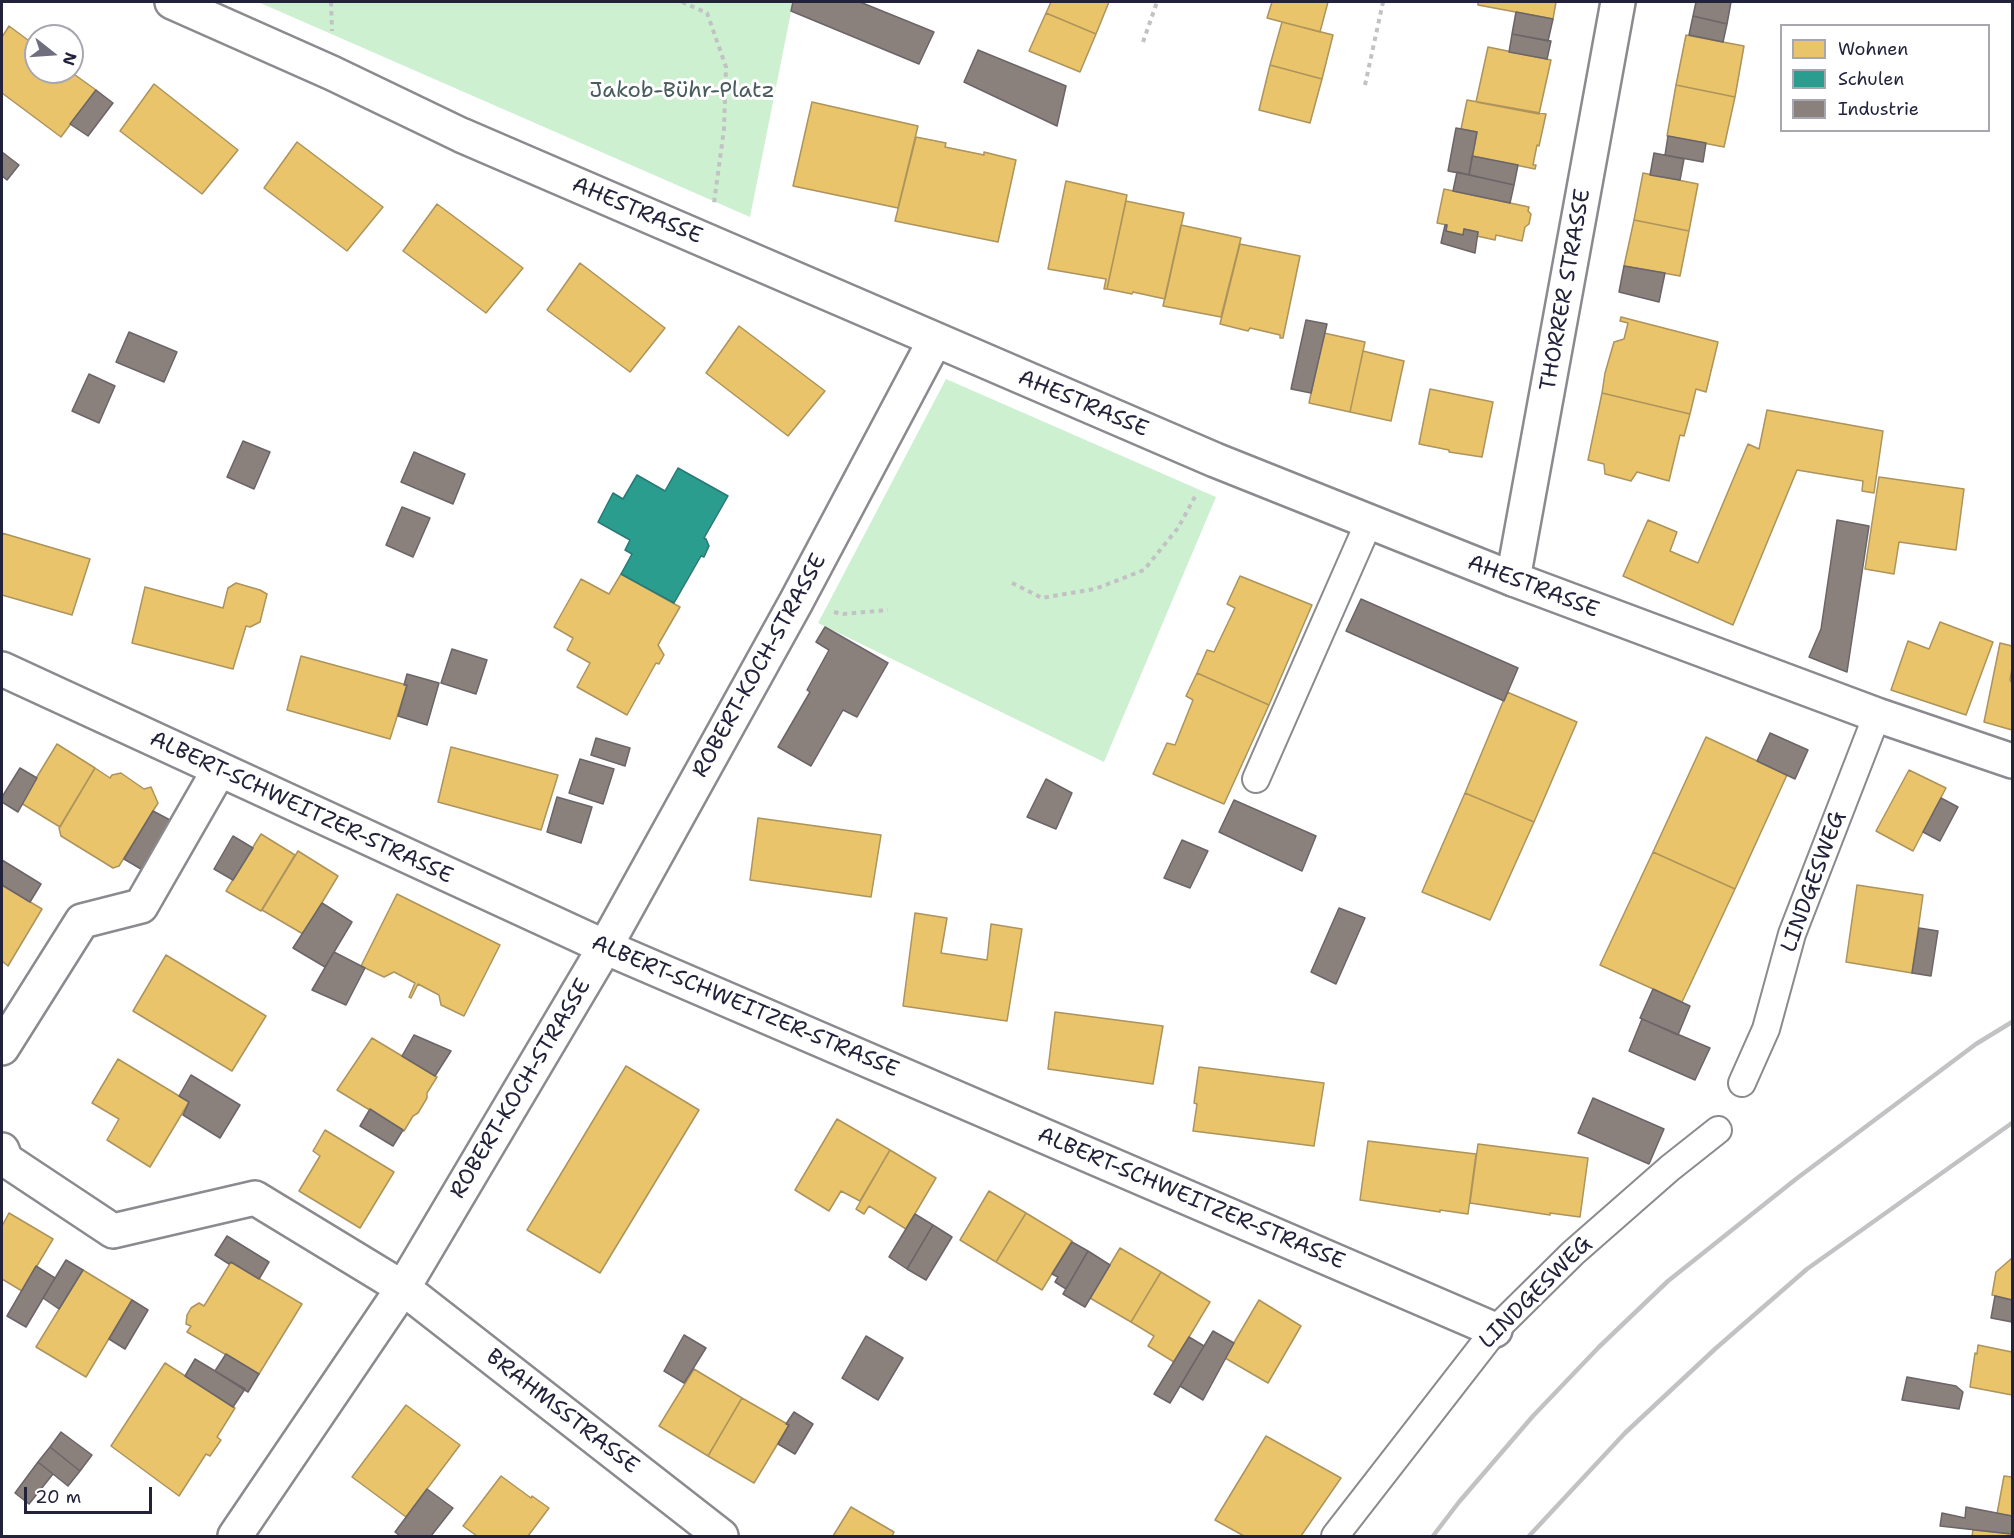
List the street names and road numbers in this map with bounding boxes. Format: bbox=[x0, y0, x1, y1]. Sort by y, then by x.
street label: AHESTRASSE bbox=[568, 172, 706, 250]
street label: THORRER STRASSE bbox=[1535, 187, 1597, 393]
street label: AHESTRASSE bbox=[1014, 365, 1152, 443]
street label: ROBERT-KOCH-STRASSE bbox=[687, 550, 833, 782]
street label: AHESTRASSE bbox=[1463, 550, 1603, 624]
street label: ALBERT-SCHWEITZER-STRASSE bbox=[145, 726, 457, 890]
street label: LINDGESWEG bbox=[1776, 808, 1852, 956]
street label: ALBERT-SCHWEITZER-STRASSE bbox=[587, 930, 903, 1084]
street label: ROBERT-KOCH-STRASSE bbox=[445, 974, 597, 1204]
street label: ALBERT-SCHWEITZER-STRASSE bbox=[1033, 1122, 1349, 1276]
street label: LINDGESWEG bbox=[1474, 1231, 1598, 1355]
street label: BRAHMSSTRASSE bbox=[480, 1344, 644, 1480]

